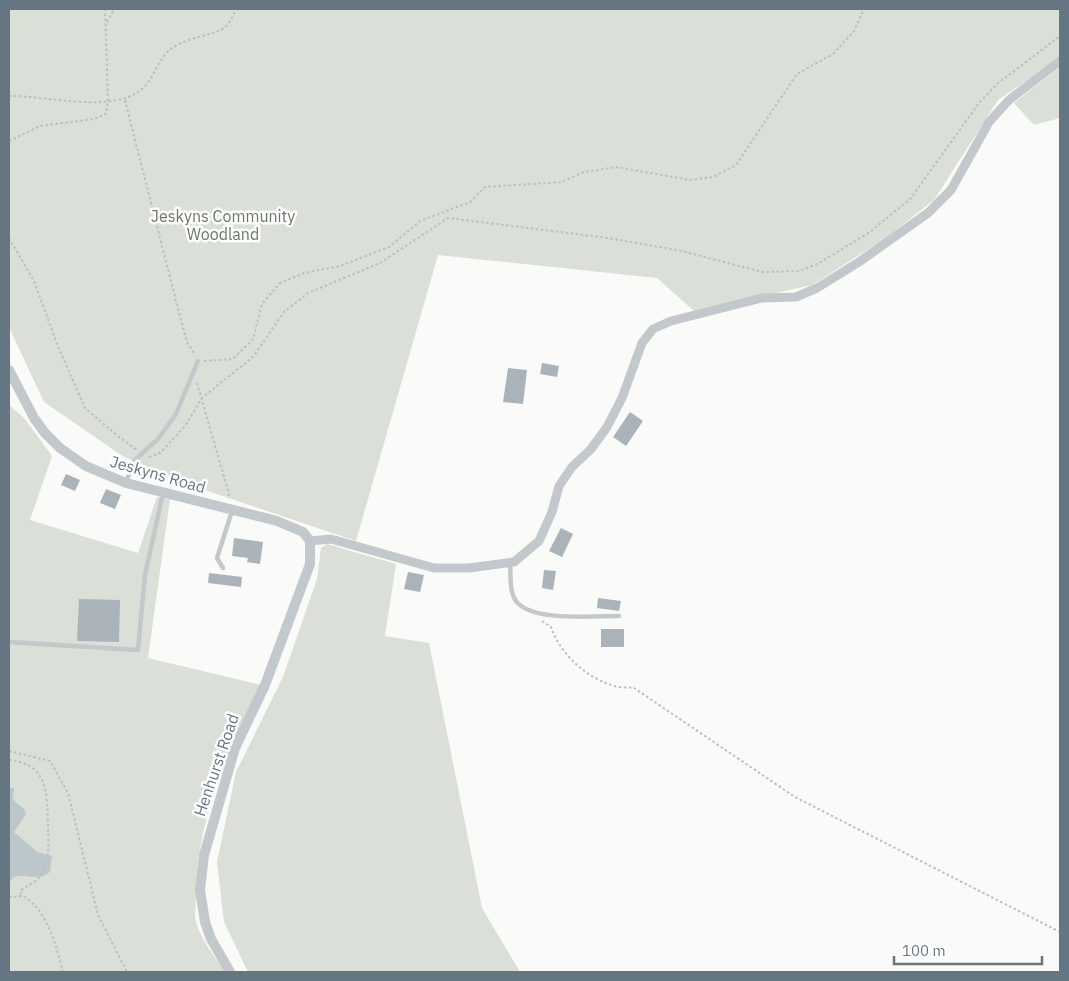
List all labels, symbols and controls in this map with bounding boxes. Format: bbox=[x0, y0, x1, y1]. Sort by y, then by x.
park label: Jeskyns Community Woodland bbox=[151, 206, 295, 244]
street label: Jeskyns Road bbox=[108, 451, 208, 497]
street label: Henhurst Road bbox=[189, 711, 243, 819]
scale bar bbox=[894, 934, 1042, 966]
text: 100 m bbox=[902, 941, 946, 960]

